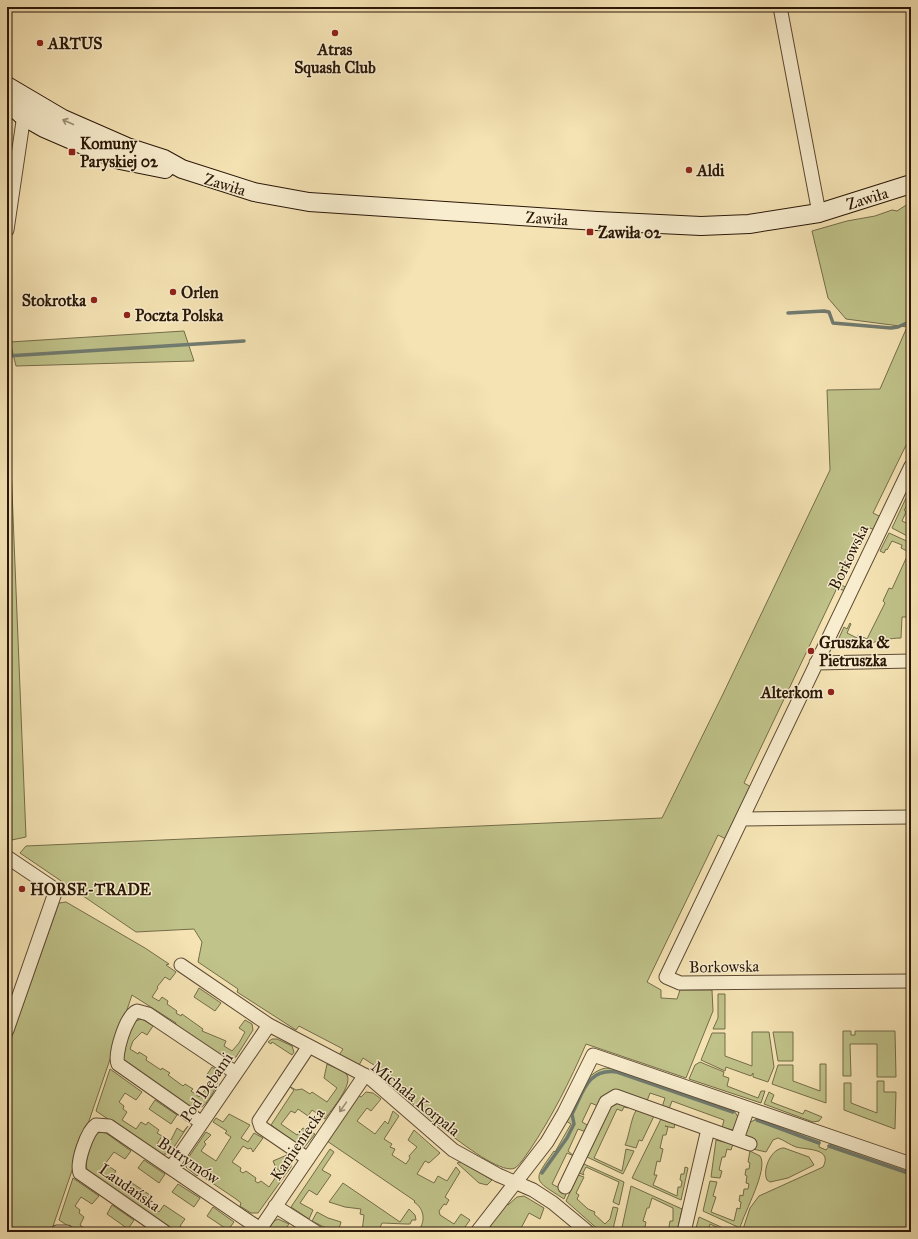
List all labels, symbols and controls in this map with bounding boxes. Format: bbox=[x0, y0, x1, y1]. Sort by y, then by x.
marker: Atras Squash Club bbox=[330, 28, 340, 38]
place label: ARTUS bbox=[47, 34, 102, 53]
marker: ARTUS bbox=[35, 38, 45, 48]
place label: Atras Squash Club bbox=[294, 40, 376, 78]
one-way arrow bbox=[63, 118, 75, 125]
place label: Komuny Paryskiej 02 bbox=[80, 134, 159, 172]
marker: Komuny Paryskiej 02 bbox=[67, 147, 77, 157]
place label: Aldi bbox=[696, 161, 725, 180]
marker: Aldi bbox=[684, 165, 694, 175]
street label: Zawiła bbox=[202, 169, 248, 200]
street label: Zawiła bbox=[844, 183, 891, 214]
street label: Zawiła bbox=[525, 208, 569, 229]
place label: Zawiła 02 bbox=[598, 223, 662, 242]
marker: Zawiła 02 bbox=[585, 227, 595, 237]
place label: Orlen bbox=[181, 283, 219, 302]
marker: Orlen bbox=[168, 287, 178, 297]
place label: Stokrotka bbox=[22, 291, 87, 310]
marker: Stokrotka bbox=[89, 295, 99, 305]
place label: Poczta Polska bbox=[135, 306, 224, 325]
marker: Poczta Polska bbox=[122, 310, 132, 320]
street label: Borkowska bbox=[824, 521, 873, 593]
place label: Gruszka & Pietruszka bbox=[819, 633, 890, 670]
marker: Gruszka & Pietruszka bbox=[806, 646, 816, 656]
place label: Alterkom bbox=[760, 683, 824, 702]
marker: Alterkom bbox=[826, 687, 836, 697]
place label: HORSE-TRADE bbox=[30, 880, 152, 899]
marker: HORSE-TRADE bbox=[17, 884, 27, 894]
street label: Borkowska bbox=[689, 956, 760, 977]
street label: Pod Dębami bbox=[176, 1048, 237, 1126]
street label: Michała Korpala bbox=[367, 1057, 464, 1140]
one-way arrow bbox=[339, 1102, 347, 1113]
street label: Kamieniecka bbox=[266, 1104, 329, 1184]
street label: Butrymów bbox=[154, 1133, 224, 1188]
street label: Laudańska bbox=[95, 1159, 164, 1216]

